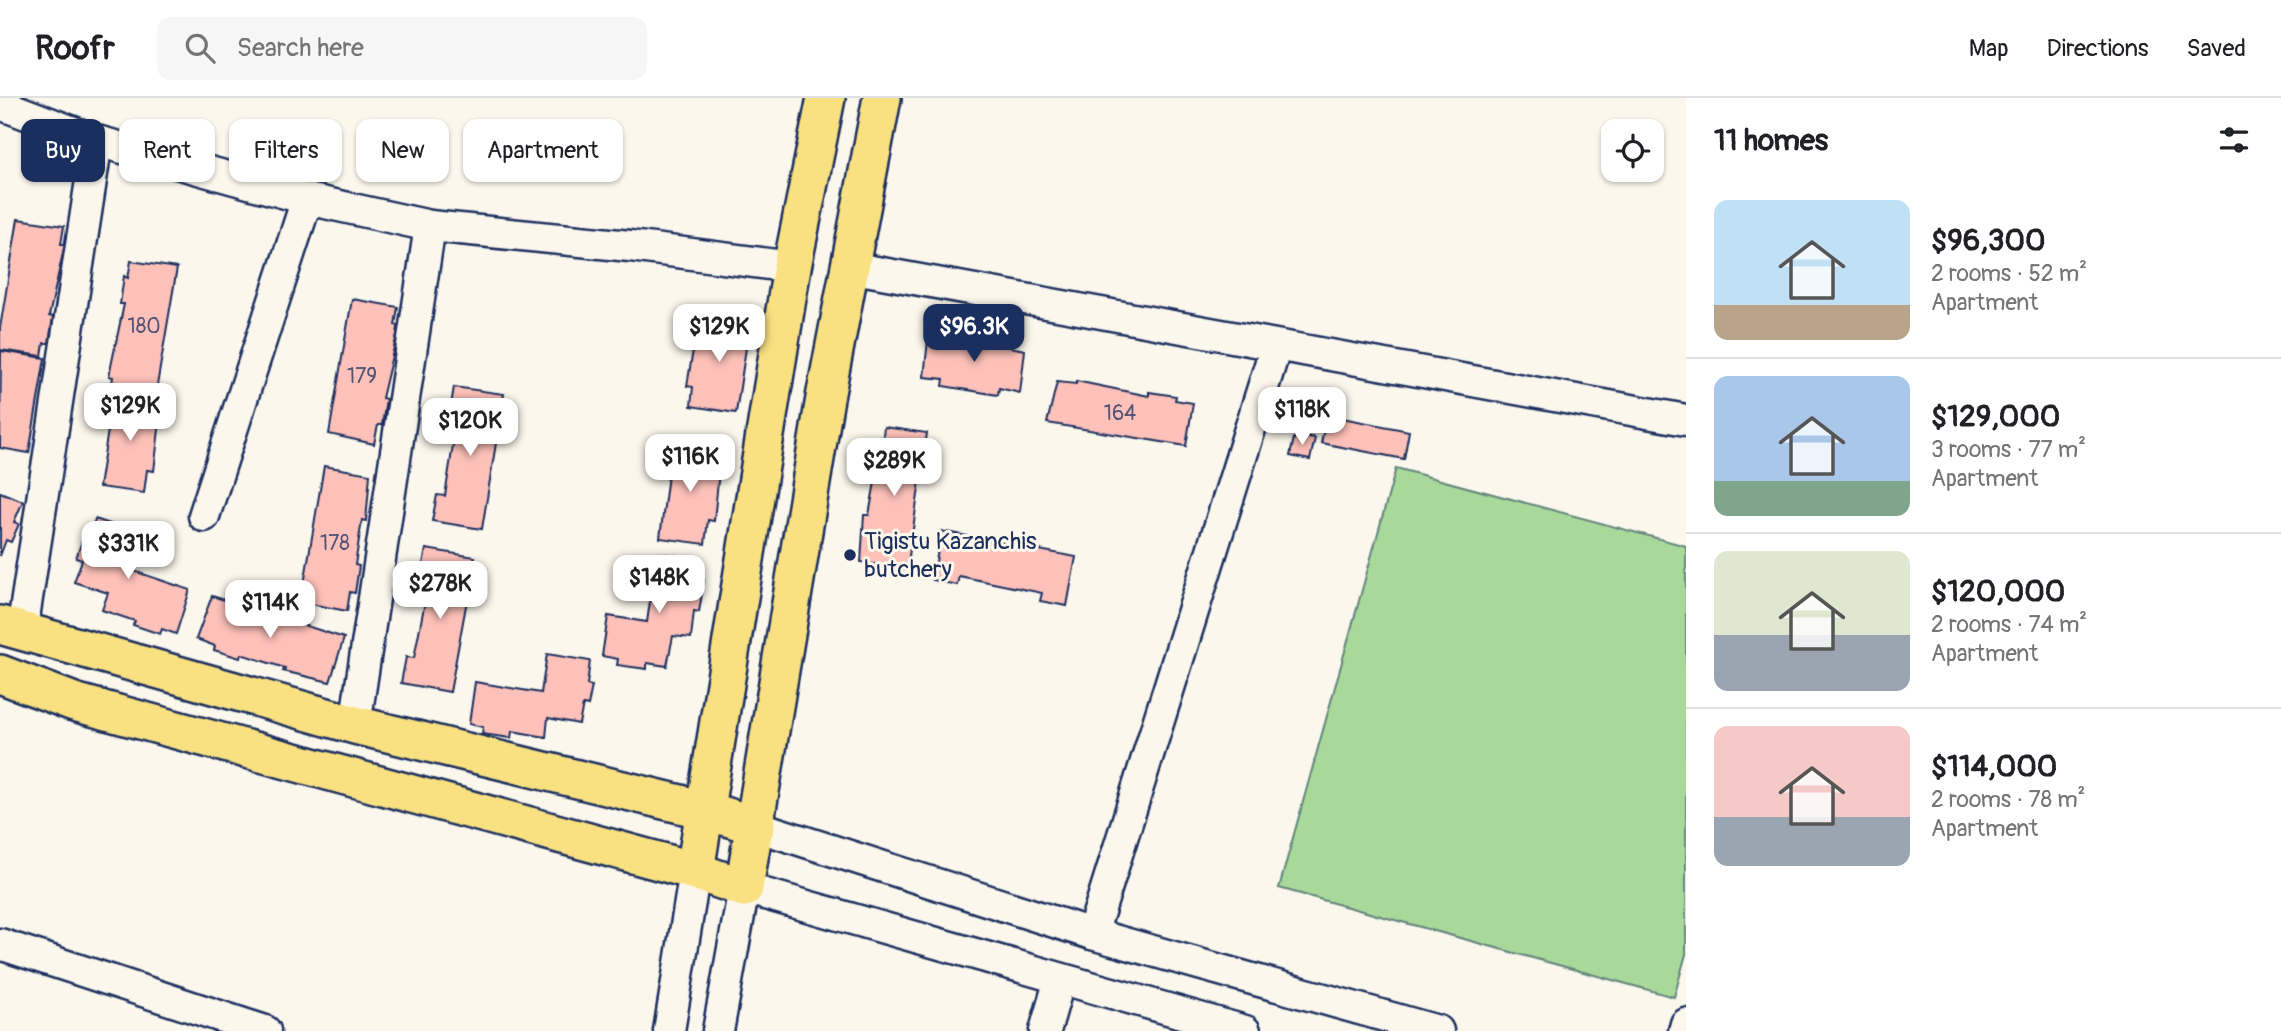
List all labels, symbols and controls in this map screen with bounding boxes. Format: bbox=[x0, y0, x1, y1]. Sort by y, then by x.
search box bbox=[157, 17, 647, 80]
text: Roofr bbox=[35, 28, 115, 69]
icon: search bbox=[181, 29, 219, 67]
text: Search here bbox=[237, 32, 364, 64]
text: Map bbox=[1969, 34, 2009, 63]
text: Directions bbox=[2047, 34, 2148, 63]
text: Saved bbox=[2186, 34, 2246, 63]
chip: Buy bbox=[21, 119, 105, 182]
chip: Rent bbox=[119, 119, 215, 182]
chip: Filters bbox=[229, 119, 342, 182]
chip: New bbox=[356, 119, 449, 182]
chip: Apartment bbox=[463, 119, 623, 182]
map controls bbox=[1601, 119, 1664, 182]
button: locate bbox=[1601, 119, 1664, 182]
icon: filters bbox=[2215, 121, 2253, 159]
text: 11 homes bbox=[1714, 122, 1828, 159]
text: $96,300 bbox=[1931, 222, 2046, 259]
icon: home bbox=[1770, 228, 1854, 312]
text: 2 rooms · 52 m² bbox=[1931, 259, 2087, 288]
text: Apartment bbox=[1931, 288, 2038, 317]
pin: $129K bbox=[670, 304, 768, 364]
pin: $96.3K bbox=[917, 304, 1031, 364]
text: $129K bbox=[689, 312, 749, 341]
text: $96.3K bbox=[939, 312, 1009, 341]
house number: 180 bbox=[127, 313, 161, 340]
house number: 179 bbox=[347, 363, 377, 390]
pin: $129K bbox=[81, 384, 179, 443]
pin: $118K bbox=[1253, 388, 1351, 447]
text: $129K bbox=[100, 391, 160, 420]
text: $118K bbox=[1274, 395, 1330, 424]
pin: $120K bbox=[421, 398, 519, 458]
text: $129,000 bbox=[1931, 398, 2060, 435]
house number: 164 bbox=[1104, 400, 1136, 427]
icon: home bbox=[1770, 404, 1854, 488]
text: $120K bbox=[438, 406, 502, 435]
pin: $116K bbox=[641, 434, 739, 494]
text: 3 rooms · 77 m² bbox=[1931, 435, 2086, 464]
pin: $289K bbox=[845, 438, 943, 498]
text: $116K bbox=[661, 442, 719, 471]
text: $289K bbox=[863, 446, 925, 475]
text: Apartment bbox=[1931, 464, 2038, 493]
pin: $331K bbox=[79, 522, 177, 581]
place label: Tigistu Kazanchis butchery bbox=[864, 527, 1037, 584]
text: $331K bbox=[98, 529, 159, 558]
house number: 178 bbox=[320, 530, 350, 557]
marker: Tigistu Kazanchis butchery bbox=[842, 547, 858, 563]
pin: $148K bbox=[610, 556, 708, 615]
pin: $278K bbox=[391, 561, 489, 621]
text: $148K bbox=[629, 563, 689, 592]
text: $278K bbox=[409, 569, 471, 598]
text: $120,000 bbox=[1931, 573, 2065, 610]
icon: home bbox=[1770, 579, 1854, 663]
pin: $114K bbox=[221, 580, 319, 640]
text: $114K bbox=[241, 588, 299, 617]
text: 2 rooms · 74 m² bbox=[1931, 610, 2087, 639]
text: Apartment bbox=[1931, 639, 2038, 668]
text: $114,000 bbox=[1931, 748, 2057, 785]
icon: home bbox=[1770, 754, 1854, 838]
text: 2 rooms · 78 m² bbox=[1931, 785, 2085, 814]
text: Apartment bbox=[1931, 814, 2038, 843]

